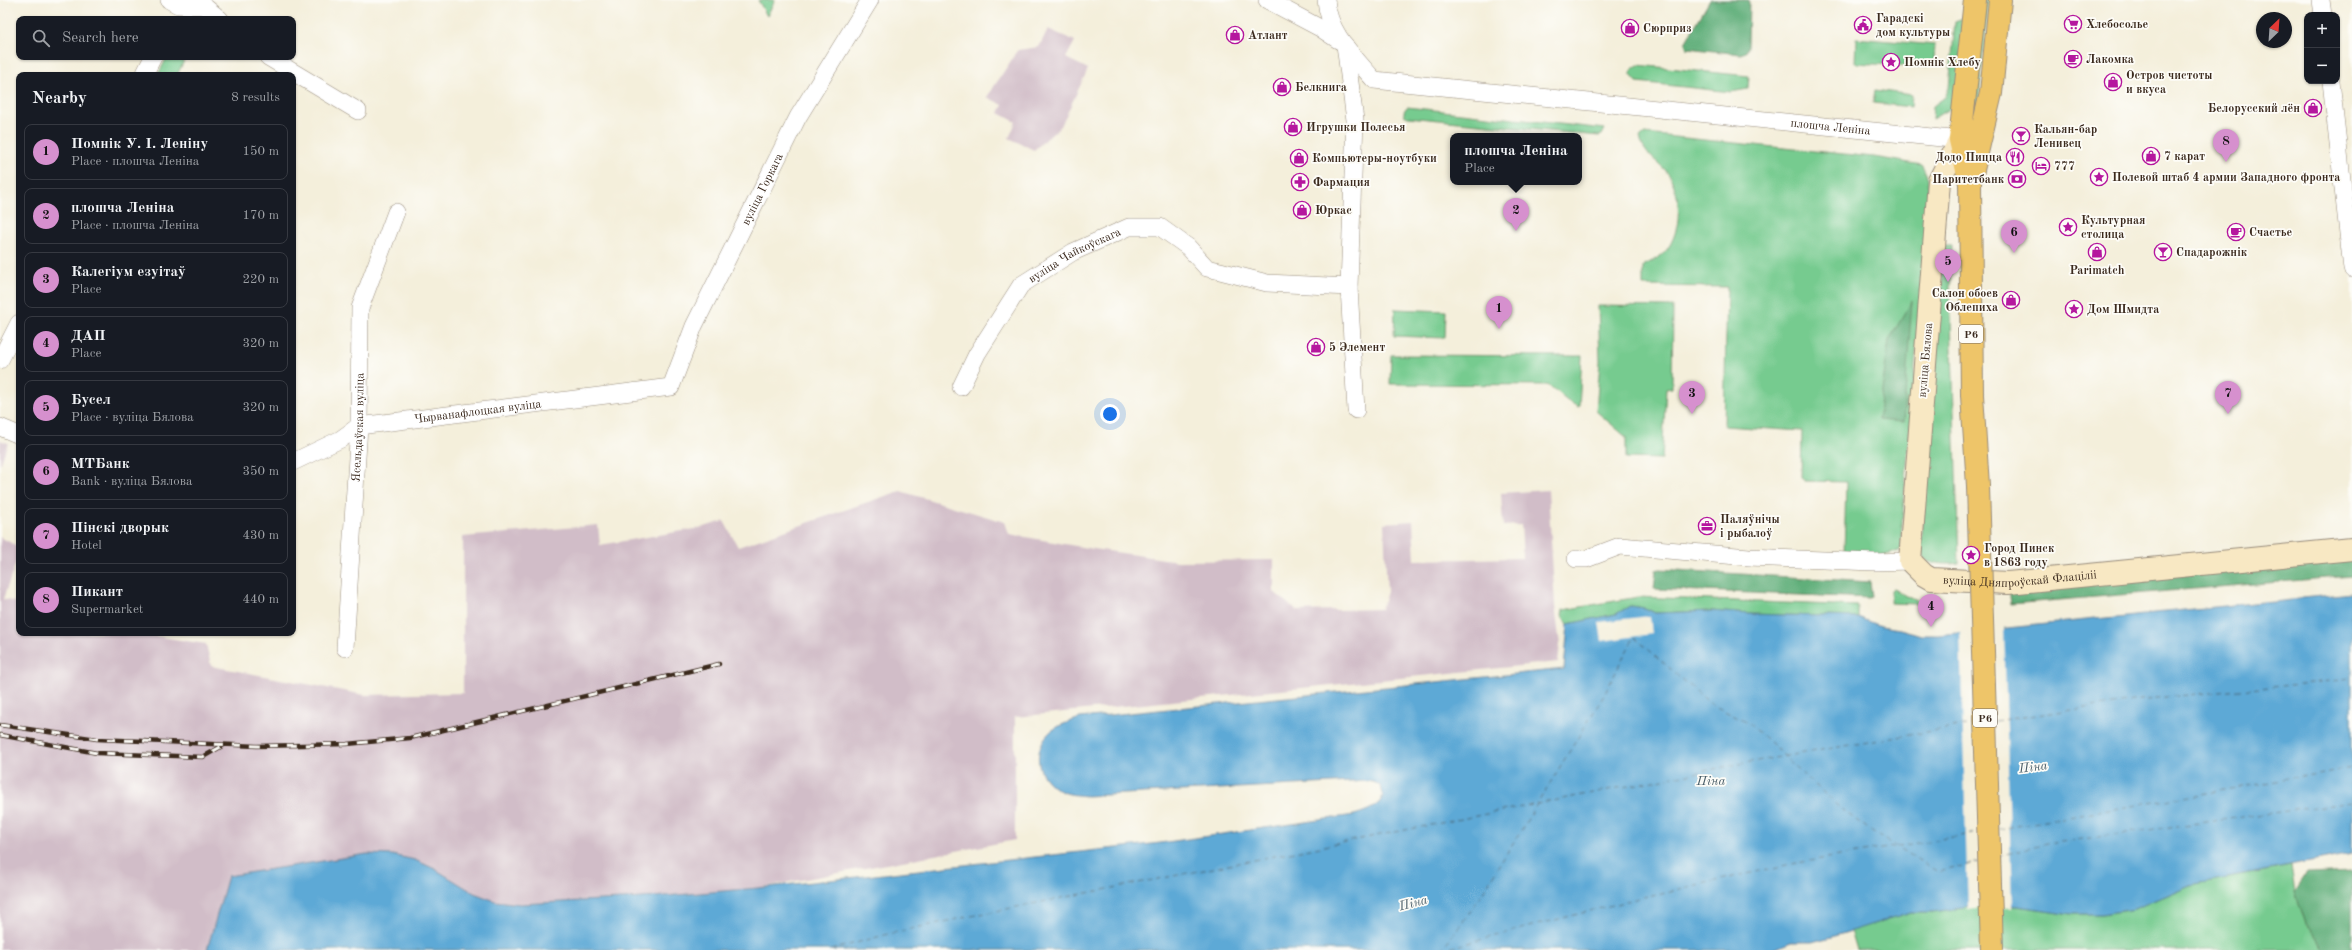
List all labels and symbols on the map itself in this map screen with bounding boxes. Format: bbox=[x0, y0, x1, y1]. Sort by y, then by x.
north arrow bbox=[2256, 12, 2292, 48]
place label: Гарадскі дом культуры bbox=[1876, 13, 1950, 39]
supermarket icon: Хлебосолье bbox=[2063, 14, 2083, 34]
public building icon: Гарадскі дом культуры bbox=[1853, 15, 1873, 35]
shop icon: Сюрприз bbox=[1620, 18, 1640, 38]
place label: Хлебосолье bbox=[2086, 19, 2148, 31]
place label: Сюрприз bbox=[1643, 23, 1691, 35]
shop icon: Атлант bbox=[1225, 25, 1245, 45]
place label: Атлант bbox=[1248, 30, 1288, 42]
cafe icon: Лакомка bbox=[2063, 49, 2083, 69]
place icon: Помнік Хлебу bbox=[1881, 52, 1901, 72]
place label: Лакомка bbox=[2086, 54, 2134, 66]
place label: Помнік Хлебу bbox=[1904, 57, 1981, 69]
place label: Остров чистоты и вкуса bbox=[2126, 70, 2213, 96]
shop icon: Остров чистоты и вкуса bbox=[2103, 72, 2123, 92]
shop icon: Белкнига bbox=[1272, 77, 1292, 97]
place label: Белкнига bbox=[1295, 82, 1347, 94]
shop icon: Белорусский лён bbox=[2303, 98, 2323, 118]
place label: Белорусский лён bbox=[2208, 103, 2300, 115]
shop icon: Игрушки Полесья bbox=[1283, 117, 1303, 137]
street label: плошча Леніна bbox=[1790, 118, 1871, 138]
place label: Игрушки Полесья bbox=[1306, 122, 1405, 134]
place label: Кальян-бар Ленивец bbox=[2034, 124, 2097, 150]
bar icon: Кальян-бар Ленивец bbox=[2011, 126, 2031, 146]
pin: 8 bbox=[2213, 129, 2239, 162]
shop icon: 7 карат bbox=[2141, 146, 2161, 166]
restaurant icon: Додо Пицца bbox=[2005, 147, 2025, 167]
shop icon: Компьютеры-ноутбуки bbox=[1289, 148, 1309, 168]
place label: 7 карат bbox=[2164, 151, 2205, 163]
street label: вуліца Горкага bbox=[740, 152, 786, 227]
place label: Додо Пицца bbox=[1935, 152, 2002, 164]
place label: Компьютеры-ноутбуки bbox=[1312, 153, 1437, 165]
hotel icon: 777 bbox=[2031, 156, 2051, 176]
place label: 777 bbox=[2054, 161, 2075, 173]
place icon: Полевой штаб 4 армии Западного фронта bbox=[2089, 167, 2109, 187]
bank icon: Паритетбанк bbox=[2007, 169, 2027, 189]
pharmacy icon: Фармация bbox=[1290, 172, 1310, 192]
place label: Полевой штаб 4 армии Западного фронта bbox=[2112, 172, 2340, 184]
place label: Паритетбанк bbox=[1932, 174, 2005, 186]
place label: Фармация bbox=[1313, 177, 1370, 189]
pin: 2 bbox=[1503, 198, 1529, 231]
shop icon: Юркас bbox=[1292, 200, 1312, 220]
place label: Юркас bbox=[1315, 205, 1352, 217]
place label: Культурная столица bbox=[2081, 215, 2145, 241]
place icon: Культурная столица bbox=[2058, 217, 2078, 237]
pin: 6 bbox=[2001, 220, 2027, 253]
cafe icon: Счастье bbox=[2226, 222, 2246, 242]
street label: вуліца Чайкоўскага bbox=[1027, 226, 1123, 286]
place label: Счастье bbox=[2249, 227, 2293, 239]
shop icon: Parimatch bbox=[2087, 242, 2107, 262]
bar icon: Спадарожнік bbox=[2153, 242, 2173, 262]
place label: Спадарожнік bbox=[2176, 247, 2248, 259]
pin: 5 bbox=[1935, 249, 1961, 282]
place label: Parimatch bbox=[2069, 265, 2125, 277]
place label: Салон обоев Облепиха bbox=[1932, 288, 1998, 314]
shop icon: Салон обоев Облепиха bbox=[2001, 290, 2021, 310]
pin: 1 bbox=[1486, 296, 1512, 329]
place icon: Дом Шмидта bbox=[2064, 299, 2084, 319]
place label: Дом Шмидта bbox=[2087, 304, 2159, 316]
street label: вуліца Бялова bbox=[1916, 322, 1935, 398]
road number: Р6 bbox=[1959, 325, 1983, 343]
shop icon: 5 Элемент bbox=[1306, 337, 1326, 357]
place label: 5 Элемент bbox=[1329, 341, 1385, 354]
street label: Ясельдаўская вуліца bbox=[350, 373, 366, 482]
pin: 3 bbox=[1679, 381, 1705, 414]
pin: 7 bbox=[2215, 381, 2241, 414]
street label: Чырванафлоцкая вуліца bbox=[414, 398, 542, 426]
your location bbox=[1100, 404, 1120, 424]
place label: Паляўнічы і рыбалоў bbox=[1720, 514, 1780, 540]
office icon: Паляўнічы і рыбалоў bbox=[1697, 516, 1717, 536]
place label: Город Пинск в 1863 году bbox=[1984, 543, 2055, 569]
place icon: Город Пинск в 1863 году bbox=[1961, 545, 1981, 565]
street label: вуліца Дняпроўскай Флаціліі bbox=[1942, 568, 2097, 590]
pin: 4 bbox=[1918, 594, 1944, 627]
road number: Р6 bbox=[1973, 709, 1997, 727]
water label: Піна bbox=[2017, 759, 2048, 776]
water label: Піна bbox=[1696, 775, 1725, 788]
water label: Піна bbox=[1397, 893, 1429, 914]

